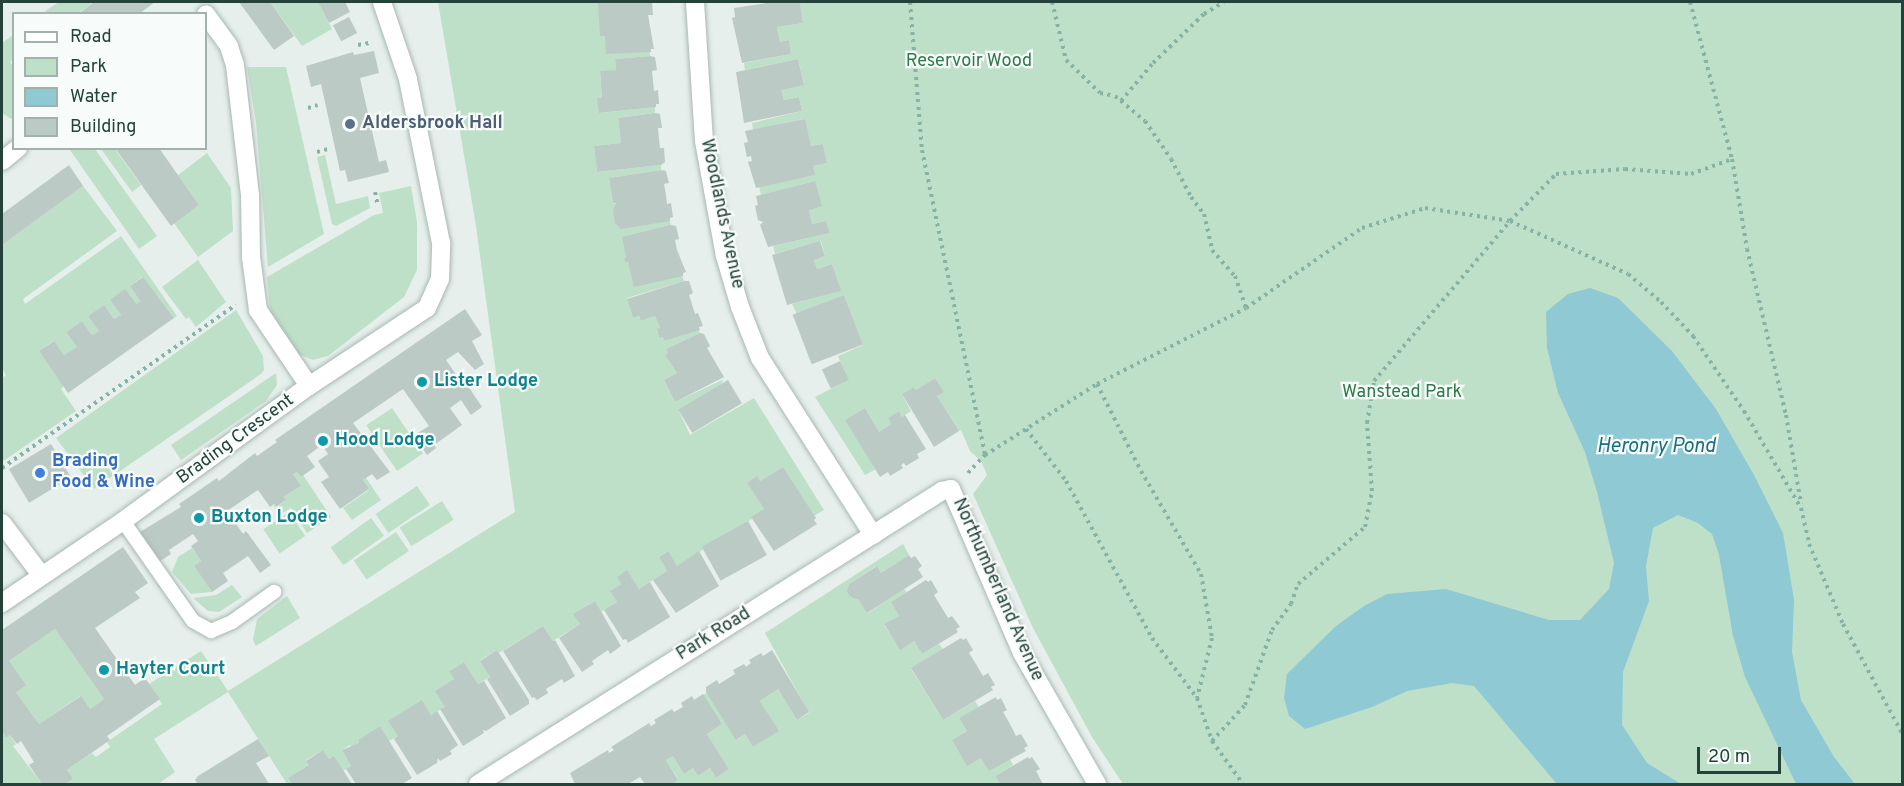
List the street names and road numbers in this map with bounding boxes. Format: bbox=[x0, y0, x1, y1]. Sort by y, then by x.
street label: Woodlands Avenue bbox=[694, 137, 748, 291]
street label: Brading Crescent bbox=[173, 390, 299, 490]
street label: Northumberland Avenue bbox=[947, 495, 1047, 685]
street label: Park Road bbox=[673, 604, 755, 666]

